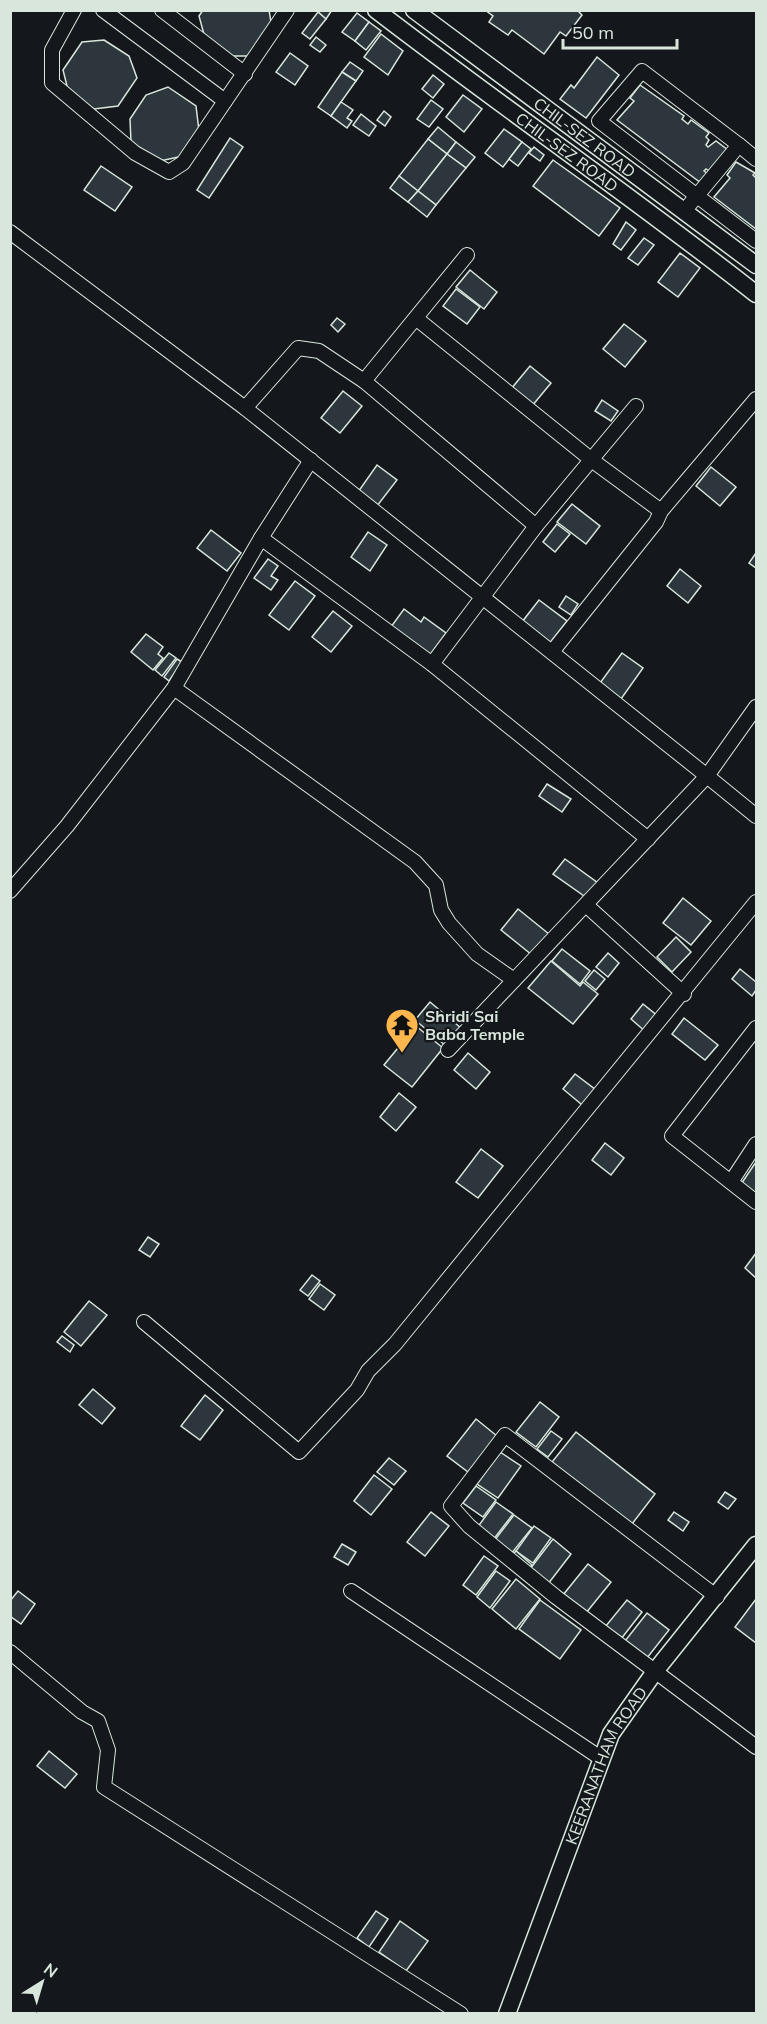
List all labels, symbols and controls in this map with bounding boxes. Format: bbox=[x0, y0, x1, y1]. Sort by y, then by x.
scale bar bbox=[563, 12, 677, 50]
text: 50 m bbox=[572, 21, 614, 44]
street label: CHIL-SEZ ROAD bbox=[530, 94, 640, 182]
street label: CHIL-SEZ ROAD bbox=[512, 109, 622, 195]
place label: Shridi Sai Baba Temple bbox=[425, 1006, 525, 1044]
temple icon: Shridi Sai Baba Temple bbox=[384, 1007, 420, 1054]
street label: KEERANATHAM ROAD bbox=[561, 1683, 651, 1847]
north arrow bbox=[12, 1952, 72, 2012]
text: N bbox=[40, 1958, 62, 1982]

